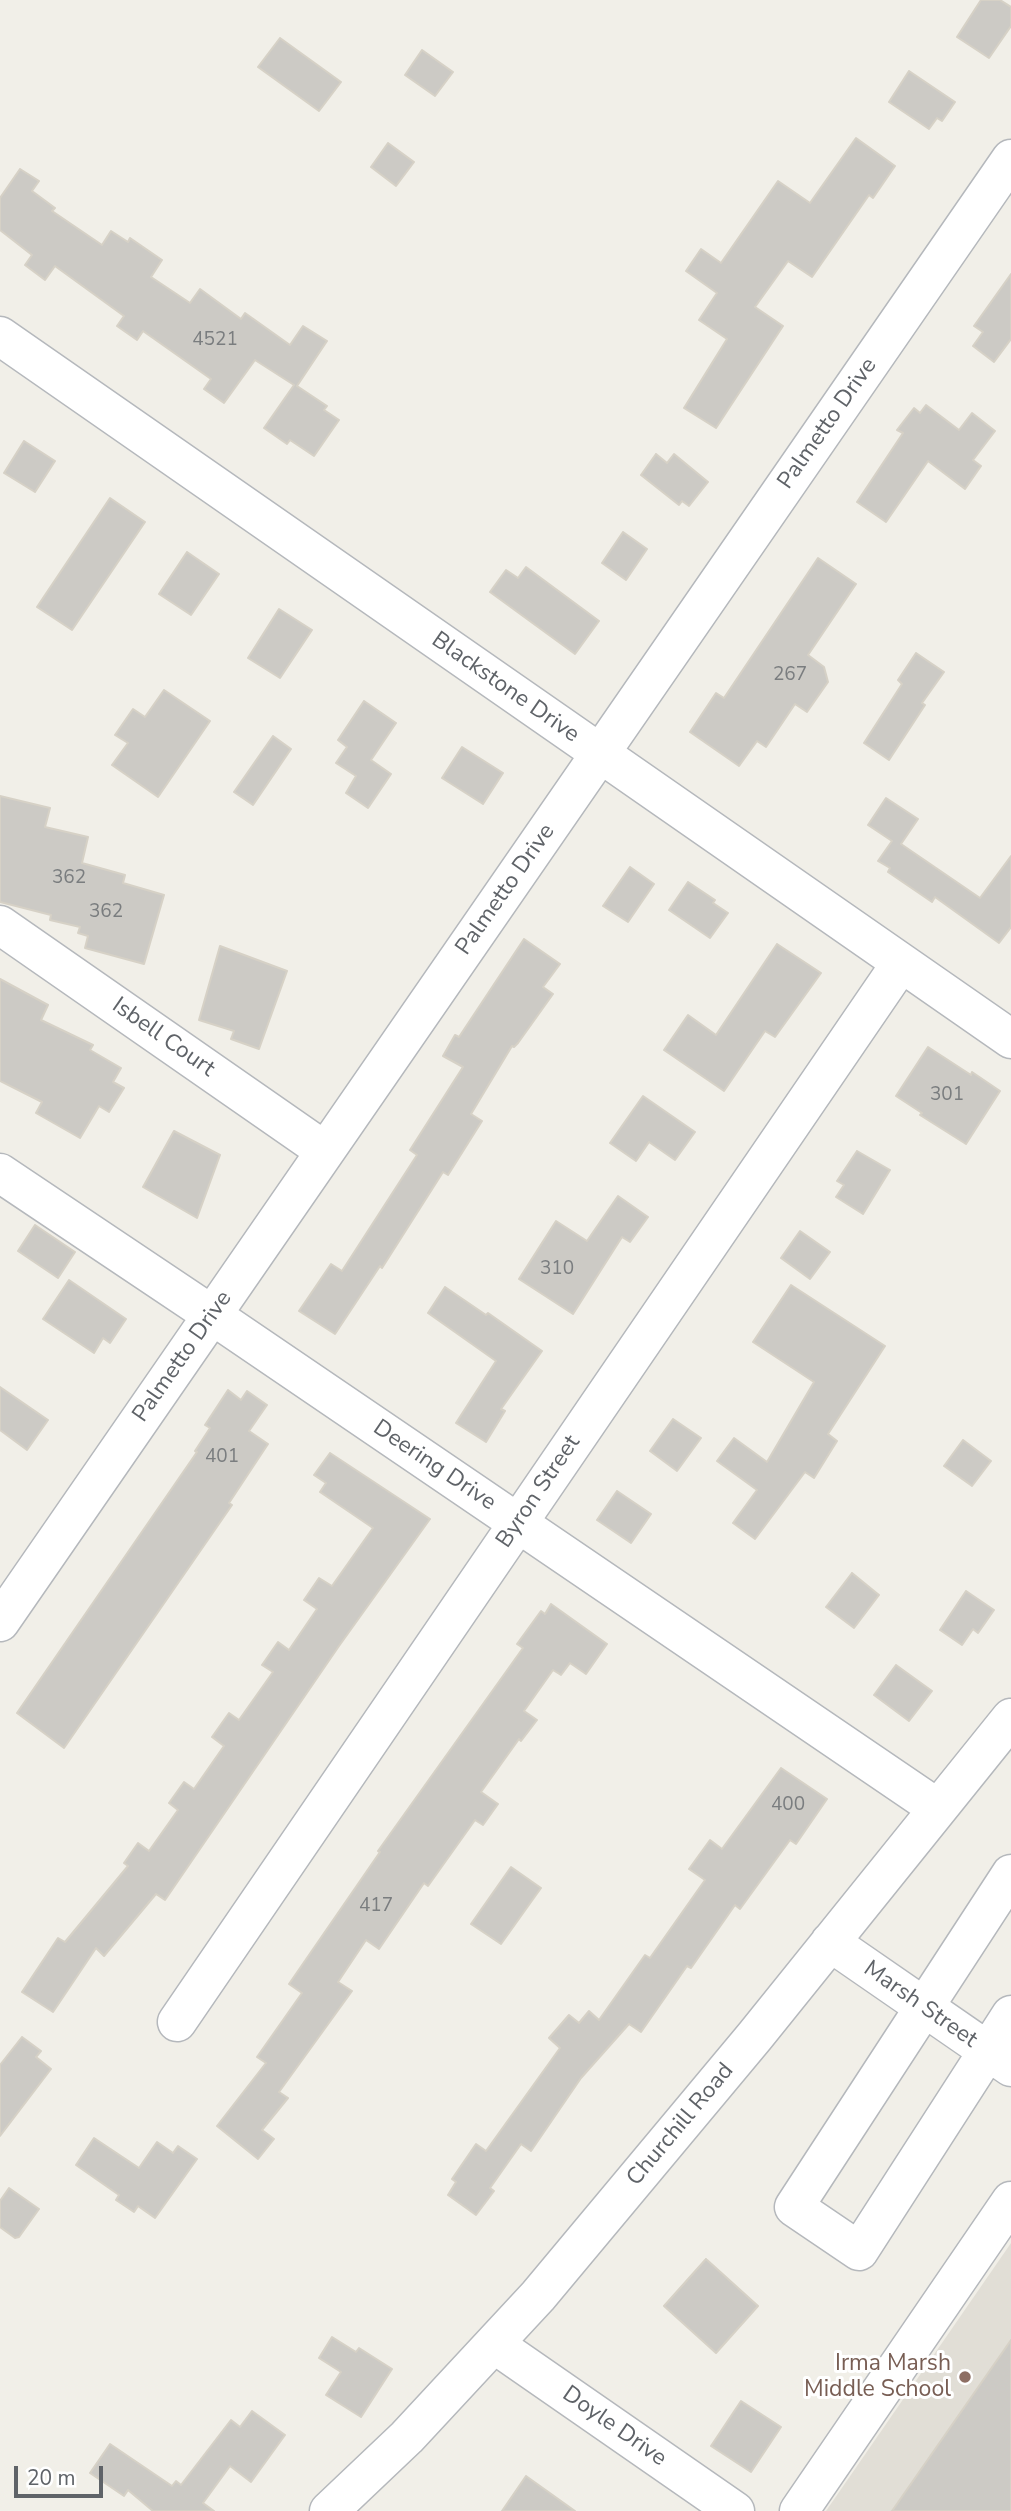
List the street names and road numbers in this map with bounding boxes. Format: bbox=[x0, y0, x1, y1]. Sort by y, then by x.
street label: Palmetto Drive bbox=[773, 353, 883, 495]
street label: Blackstone Drive bbox=[426, 627, 584, 749]
street label: Palmetto Drive bbox=[451, 819, 561, 961]
street label: Isbell Court bbox=[106, 992, 220, 1084]
street label: Palmetto Drive bbox=[128, 1286, 238, 1428]
street label: Deering Drive bbox=[367, 1415, 501, 1517]
street label: Byron Street bbox=[491, 1430, 587, 1554]
street label: Marsh Street bbox=[858, 1956, 982, 2054]
street label: Churchill Road bbox=[622, 2058, 740, 2192]
street label: Doyle Drive bbox=[557, 2381, 671, 2473]

